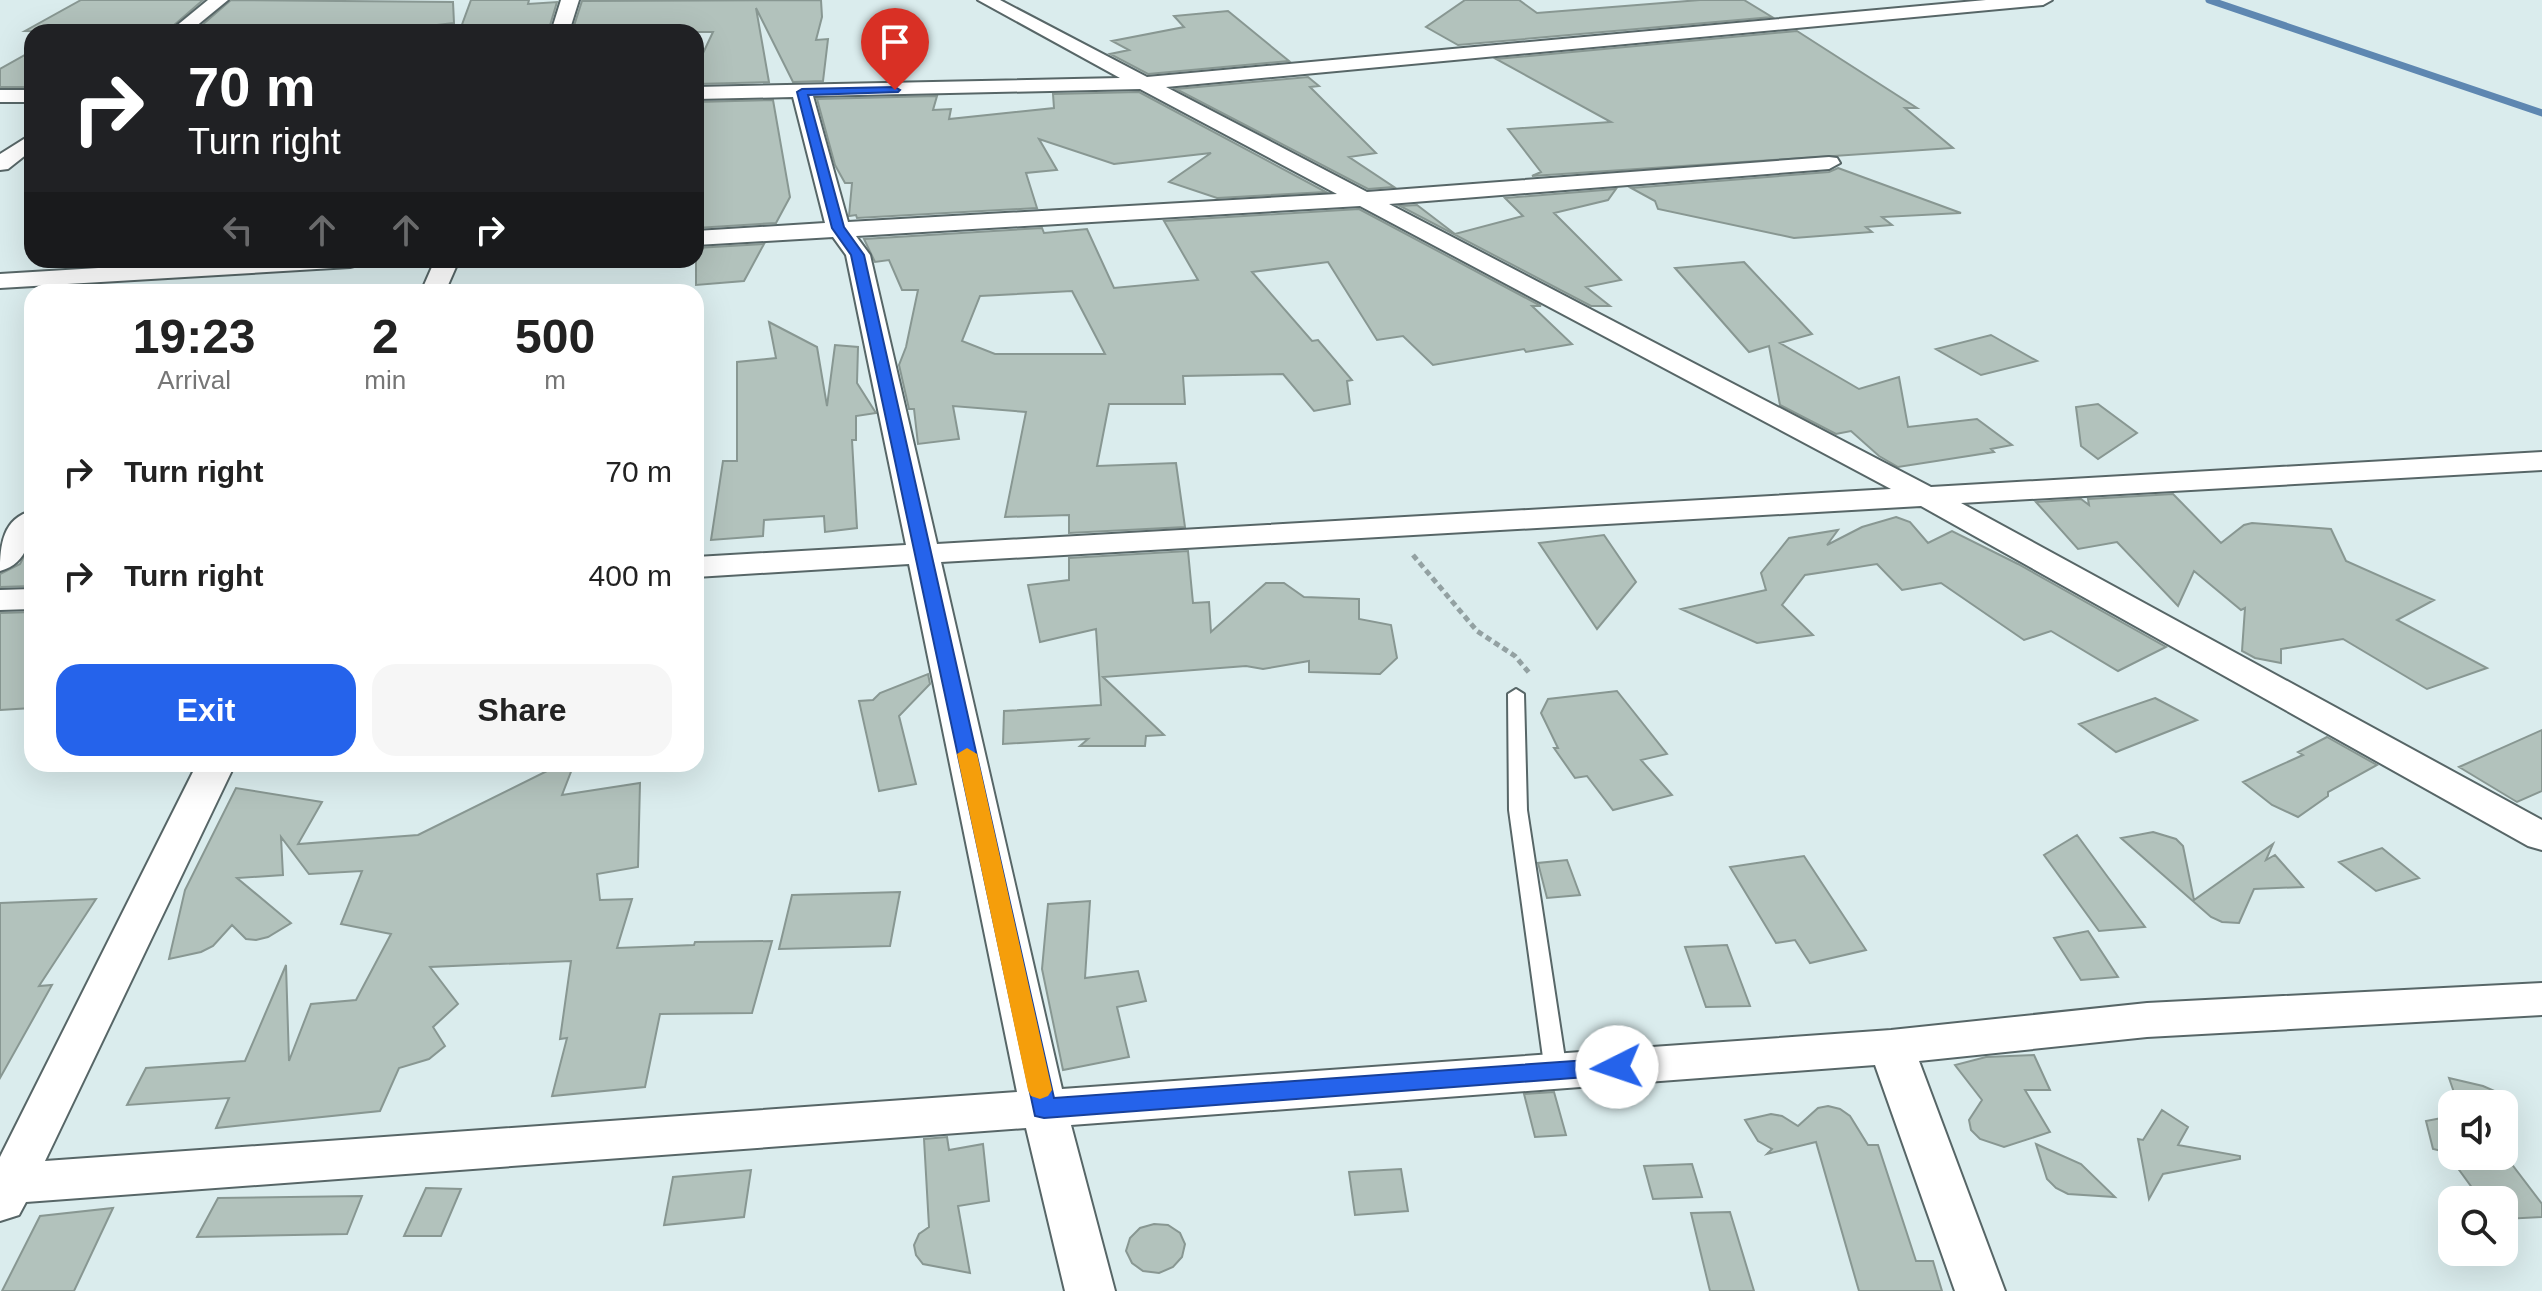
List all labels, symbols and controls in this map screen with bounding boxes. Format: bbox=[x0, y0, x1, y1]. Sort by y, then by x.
pin bbox=[861, 8, 929, 90]
icon: arrive bbox=[873, 20, 917, 64]
text: 70 m bbox=[188, 55, 316, 118]
icon: right bbox=[56, 56, 160, 160]
text: Turn right bbox=[188, 121, 341, 162]
icon: left bbox=[216, 208, 260, 252]
icon: ahead bbox=[300, 208, 344, 252]
icon: ahead bbox=[384, 208, 428, 252]
icon: right bbox=[468, 208, 512, 252]
text: 19:23 bbox=[133, 310, 256, 363]
text: 2 bbox=[372, 310, 399, 363]
text: 500 bbox=[515, 310, 595, 363]
text: Arrival bbox=[157, 365, 231, 395]
text: min bbox=[364, 365, 406, 395]
text: m bbox=[544, 365, 566, 395]
icon: right bbox=[56, 450, 100, 494]
text: Turn right bbox=[124, 455, 263, 488]
text: 70 m bbox=[605, 455, 672, 488]
icon: right bbox=[56, 554, 100, 598]
text: Turn right bbox=[124, 559, 263, 592]
text: 400 m bbox=[589, 559, 672, 592]
button: Exit bbox=[56, 664, 356, 756]
button: Share bbox=[372, 664, 672, 756]
position arrow bbox=[1575, 1025, 1659, 1109]
map controls bbox=[2438, 1090, 2518, 1266]
button: sound bbox=[2438, 1090, 2518, 1170]
button: search bbox=[2438, 1186, 2518, 1266]

